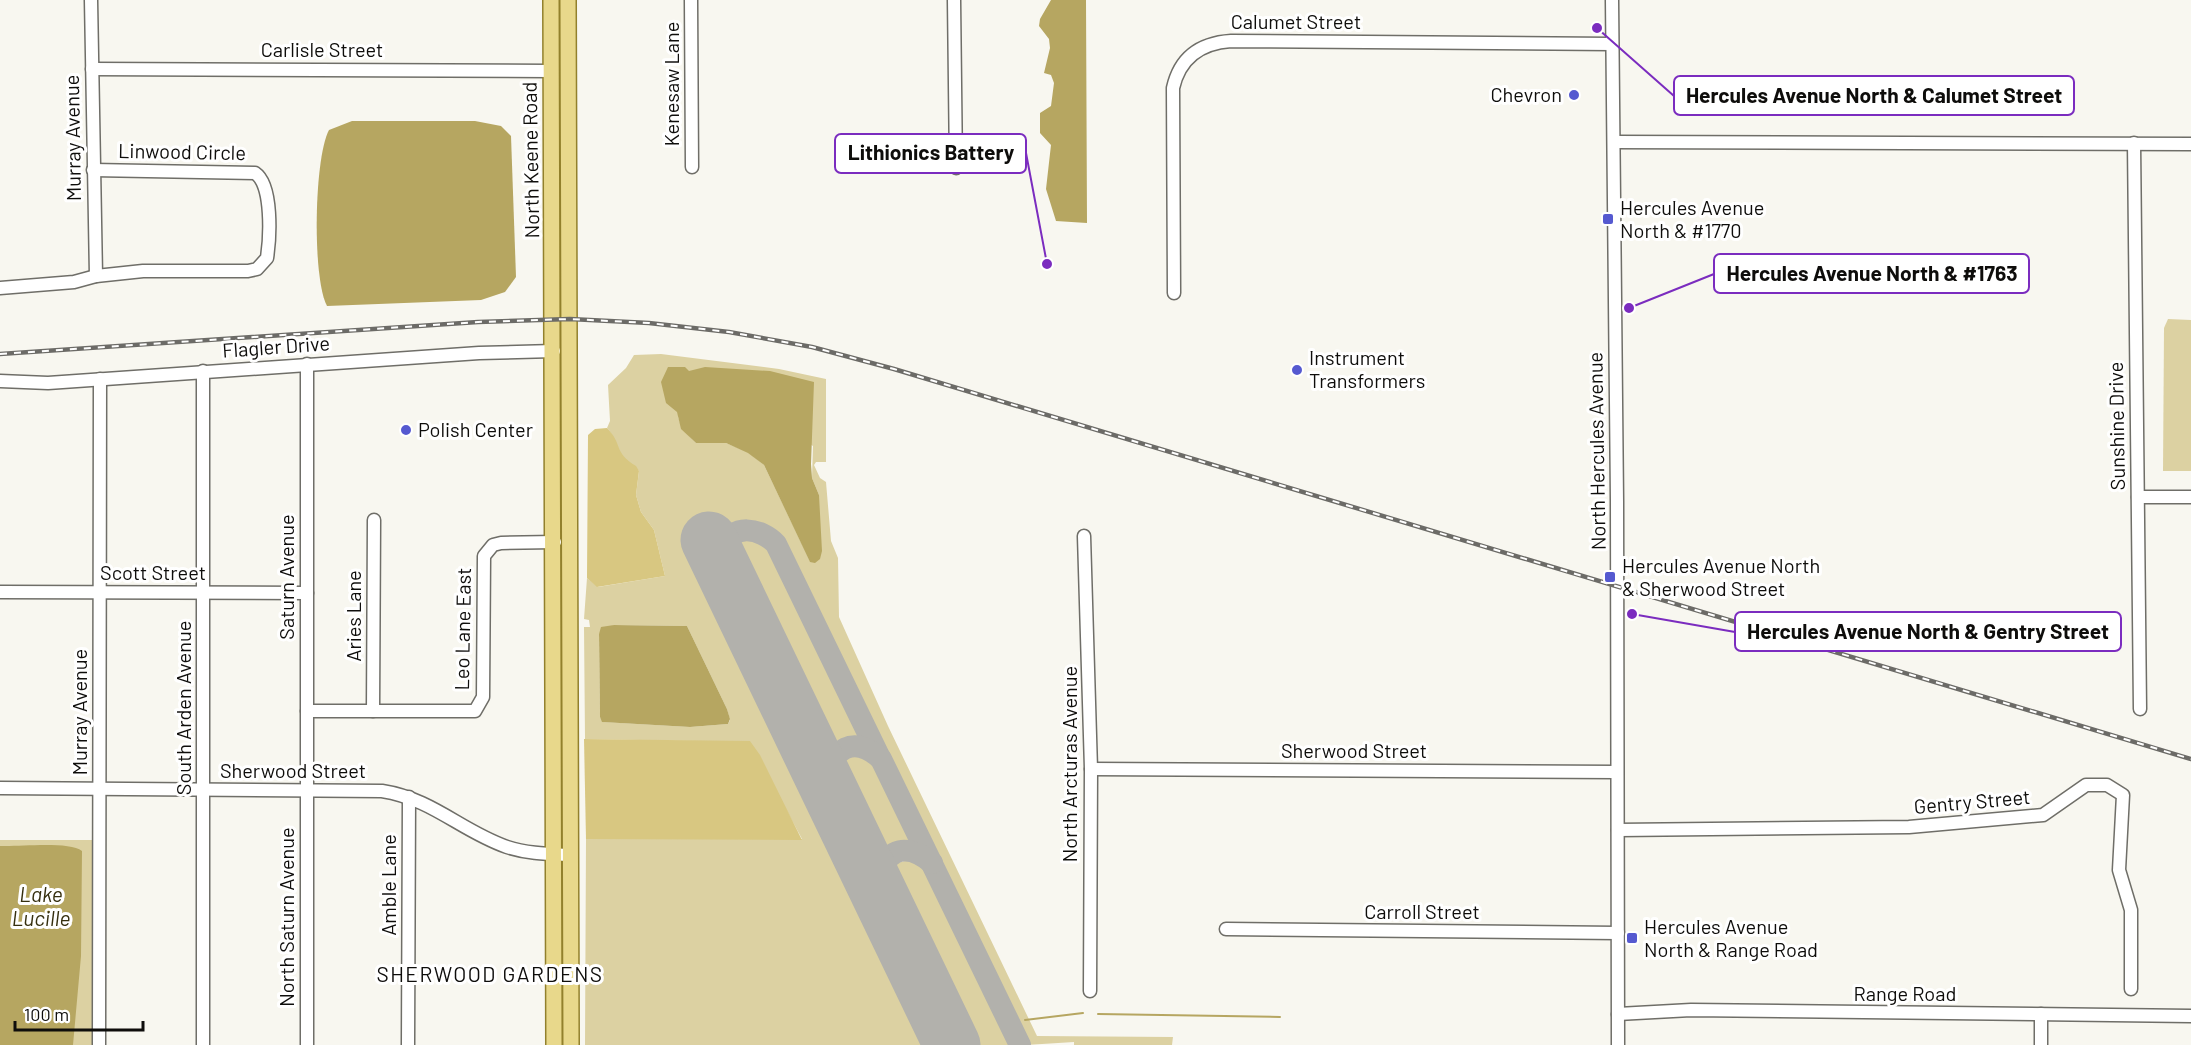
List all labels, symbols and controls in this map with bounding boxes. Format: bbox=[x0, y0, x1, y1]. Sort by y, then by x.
street label: Calumet Street bbox=[1231, 9, 1361, 33]
street label: Kenesaw Lane bbox=[659, 22, 683, 146]
street label: Carlisle Street bbox=[261, 37, 383, 61]
street label: Murray Avenue bbox=[59, 75, 85, 201]
callout: Hercules Avenue North & Calumet Street bbox=[1674, 76, 2074, 115]
street label: North Keene Road bbox=[517, 81, 543, 239]
place label: Chevron bbox=[1490, 82, 1562, 106]
text: Hercules Avenue North & Calumet Street bbox=[1686, 82, 2062, 107]
marker: Chevron bbox=[1567, 88, 1581, 102]
callout: Lithionics Battery bbox=[835, 134, 1026, 173]
street label: Linwood Circle bbox=[118, 138, 246, 164]
text: Lithionics Battery bbox=[848, 139, 1015, 164]
place label: Hercules Avenue North & #1770 bbox=[1620, 195, 1764, 242]
marker: Hercules Avenue North & #1770 bbox=[1601, 212, 1615, 226]
callout: Hercules Avenue North & #1763 bbox=[1714, 254, 2029, 293]
text: Hercules Avenue North & #1763 bbox=[1727, 260, 2018, 285]
street label: Flagler Drive bbox=[221, 330, 331, 362]
place label: Instrument Transformers bbox=[1309, 345, 1425, 392]
street label: North Hercules Avenue bbox=[1582, 352, 1610, 550]
street label: Sunshine Drive bbox=[2103, 362, 2129, 490]
marker: Instrument Transformers bbox=[1290, 363, 1304, 377]
place label: Polish Center bbox=[418, 417, 533, 441]
marker: Polish Center bbox=[399, 423, 413, 437]
street label: Saturn Avenue bbox=[274, 514, 298, 640]
place label: Hercules Avenue North & Sherwood Street bbox=[1622, 553, 1820, 600]
street label: Scott Street bbox=[100, 560, 206, 584]
street label: Leo Lane East bbox=[449, 567, 475, 691]
street label: Aries Lane bbox=[341, 570, 365, 662]
marker: Hercules Avenue North & Sherwood Street bbox=[1603, 570, 1617, 584]
callout: Hercules Avenue North & Gentry Street bbox=[1735, 612, 2121, 651]
text: Hercules Avenue North & Gentry Street bbox=[1747, 618, 2109, 643]
street label: South Arden Avenue bbox=[171, 621, 195, 795]
street label: Murray Avenue bbox=[67, 649, 91, 775]
street label: North Arcturas Avenue bbox=[1057, 666, 1081, 862]
street label: Sherwood Street bbox=[1281, 738, 1427, 762]
street label: Sherwood Street bbox=[220, 758, 366, 782]
street label: Gentry Street bbox=[1913, 784, 2031, 818]
street label: North Saturn Avenue bbox=[274, 827, 298, 1007]
street label: Amble Lane bbox=[376, 834, 400, 936]
water label: Lake Lucille bbox=[12, 881, 70, 930]
street label: Carroll Street bbox=[1364, 899, 1480, 923]
place label: Hercules Avenue North & Range Road bbox=[1644, 914, 1818, 961]
marker: Hercules Avenue North & Range Road bbox=[1625, 931, 1639, 945]
district label: SHERWOOD GARDENS bbox=[376, 961, 604, 986]
street label: Range Road bbox=[1854, 981, 1956, 1005]
scale bar bbox=[15, 994, 142, 1032]
text: 100 m bbox=[24, 1003, 69, 1025]

